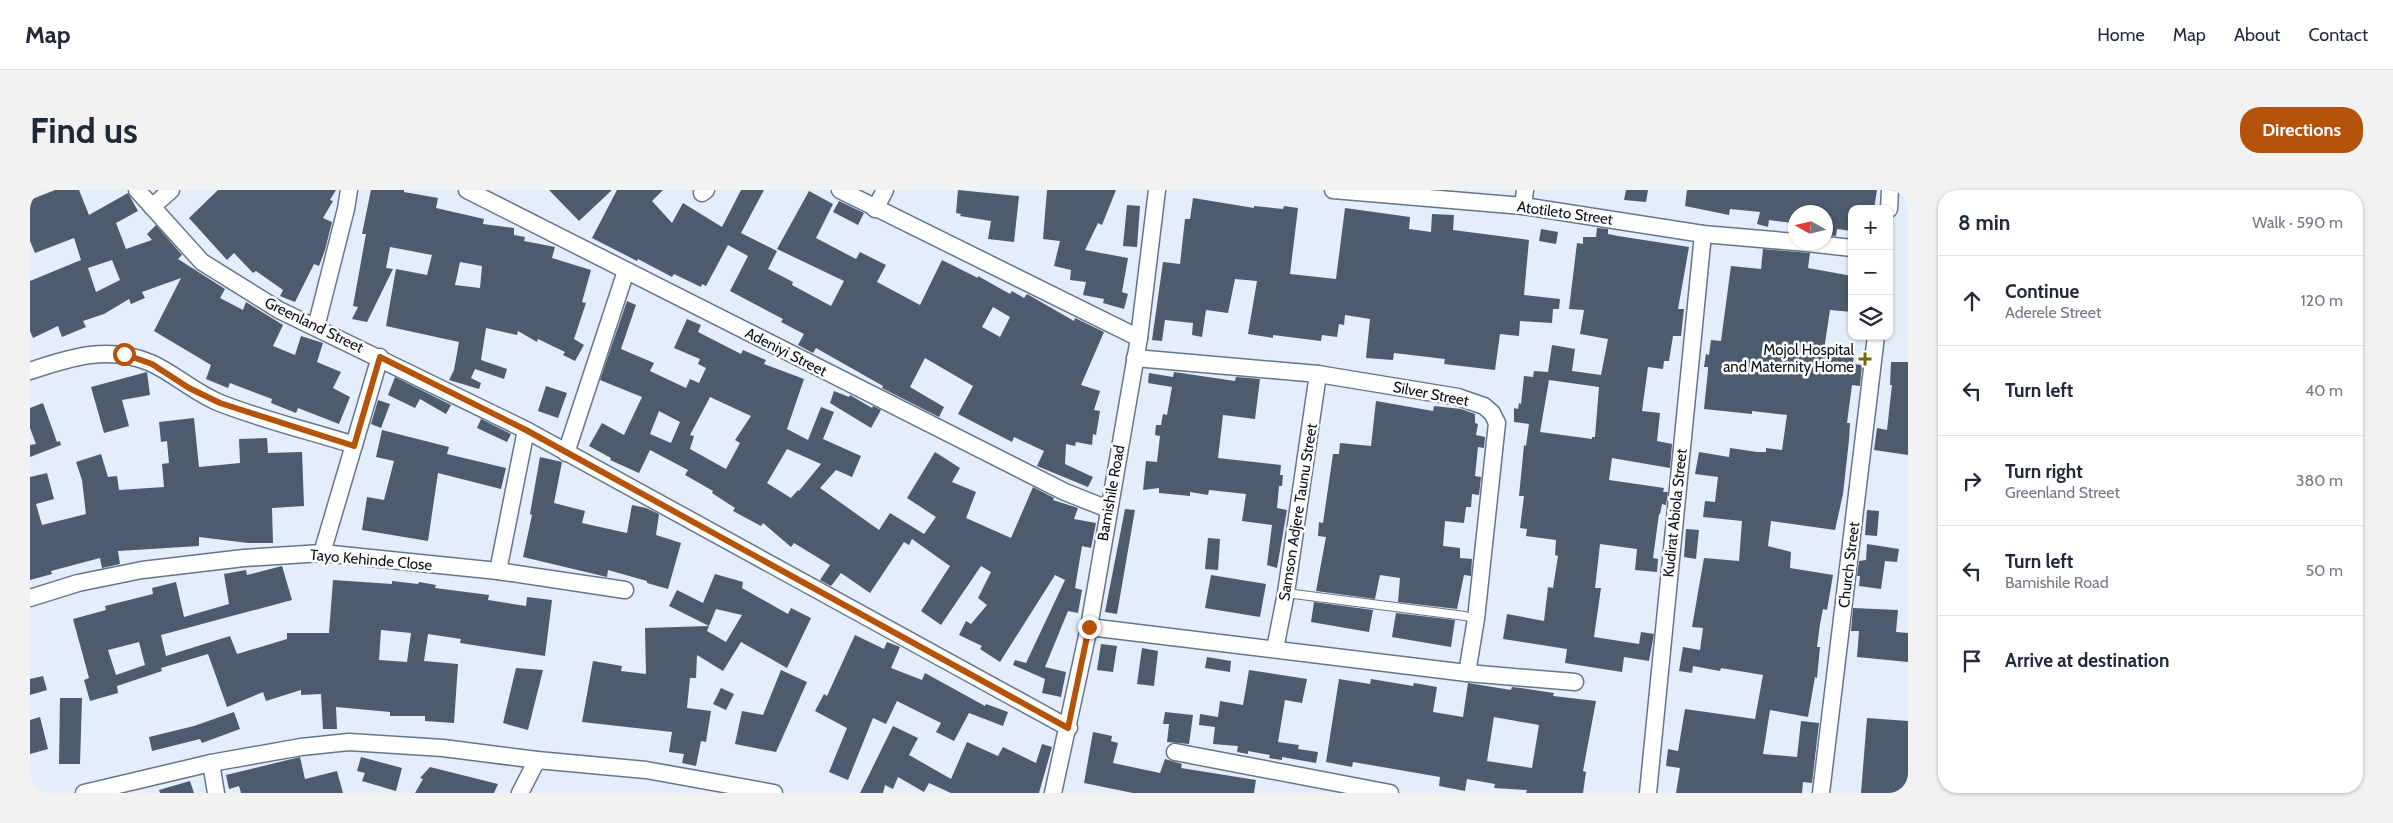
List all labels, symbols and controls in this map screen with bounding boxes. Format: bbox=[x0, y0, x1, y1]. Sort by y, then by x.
text: Map bbox=[25, 20, 71, 49]
text: Home bbox=[2097, 24, 2145, 46]
text: Map bbox=[2173, 24, 2206, 46]
text: About bbox=[2234, 24, 2280, 46]
text: Contact bbox=[2308, 24, 2368, 46]
button: Directions bbox=[2240, 107, 2363, 153]
text: Find us bbox=[30, 109, 138, 152]
street label: Atotileto Street bbox=[1516, 197, 1614, 229]
north arrow bbox=[1788, 205, 1833, 250]
map controls bbox=[1848, 205, 1893, 340]
button: + bbox=[1848, 205, 1893, 250]
text: 8 min bbox=[1958, 210, 2010, 235]
text: Walk · 590 m bbox=[2252, 213, 2343, 232]
button: − bbox=[1848, 250, 1893, 295]
text: Continue bbox=[2005, 280, 2079, 303]
icon: ahead bbox=[1958, 287, 1986, 315]
text: 120 m bbox=[2301, 291, 2343, 310]
street label: Greenland Street bbox=[262, 293, 366, 357]
button: layers bbox=[1848, 295, 1893, 340]
text: Aderele Street bbox=[2005, 303, 2101, 322]
street label: Adeniyi Street bbox=[742, 324, 830, 380]
place label: Mojol Hospital and Maternity Home bbox=[1723, 341, 1854, 376]
route start bbox=[113, 343, 136, 366]
marker: Mojol Hospital and Maternity Home bbox=[1858, 352, 1872, 366]
icon: left bbox=[1958, 377, 1986, 405]
street label: Silver Street bbox=[1392, 378, 1470, 410]
text: Turn left bbox=[2005, 379, 2073, 402]
text: 40 m bbox=[2305, 381, 2343, 400]
street label: Samson Adjere Taunu Street bbox=[1275, 422, 1321, 602]
street label: Bamishile Road bbox=[1094, 444, 1128, 542]
street label: Kudirat Abiola Street bbox=[1659, 448, 1691, 578]
text: Turn right bbox=[2005, 460, 2083, 483]
icon: right bbox=[1958, 467, 1986, 495]
text: 380 m bbox=[2296, 471, 2343, 490]
text: Greenland Street bbox=[2005, 483, 2120, 502]
street label: Church Street bbox=[1835, 521, 1863, 609]
street label: Tayo Kehinde Close bbox=[309, 546, 433, 574]
text: Turn left bbox=[2005, 550, 2073, 573]
icon: left bbox=[1958, 557, 1986, 585]
text: 50 m bbox=[2306, 561, 2343, 580]
text: Bamishile Road bbox=[2005, 573, 2109, 592]
route end bbox=[1078, 616, 1101, 639]
icon: arrive bbox=[1958, 647, 1986, 675]
text: Arrive at destination bbox=[2005, 649, 2169, 672]

